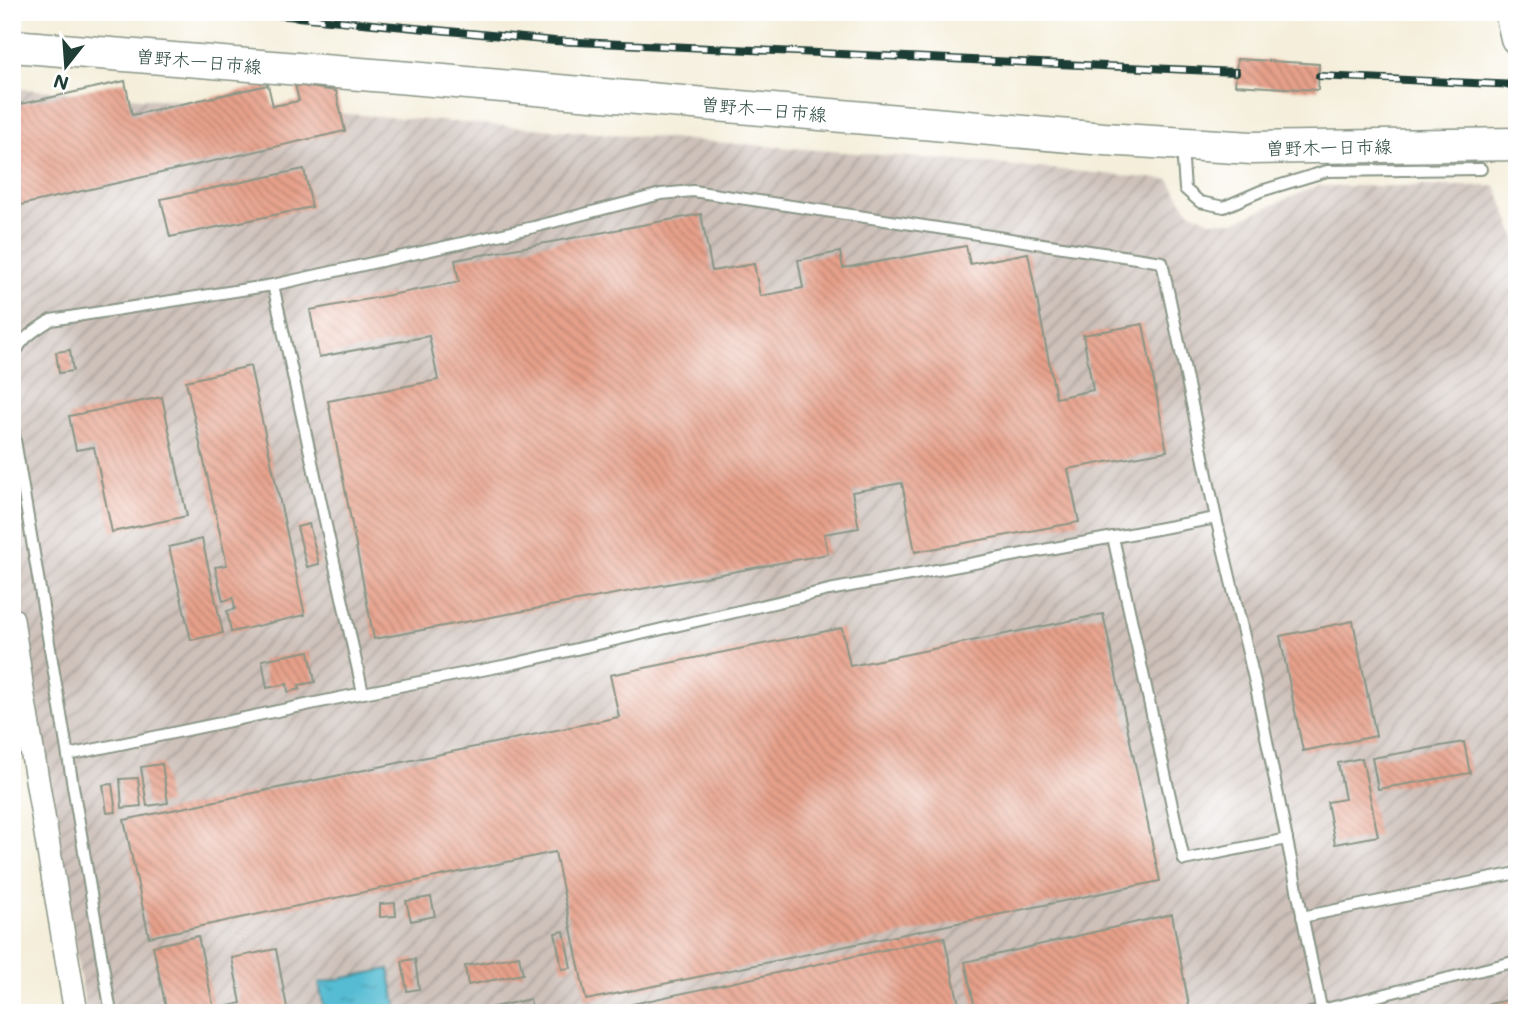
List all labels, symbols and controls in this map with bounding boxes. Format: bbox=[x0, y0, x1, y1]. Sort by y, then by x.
north arrow bbox=[32, 32, 102, 102]
street label: 曽野木一日市線 bbox=[135, 44, 263, 78]
text: N bbox=[50, 69, 71, 97]
street label: 曽野木一日市線 bbox=[700, 92, 828, 126]
street label: 曽野木一日市線 bbox=[1266, 134, 1392, 160]

